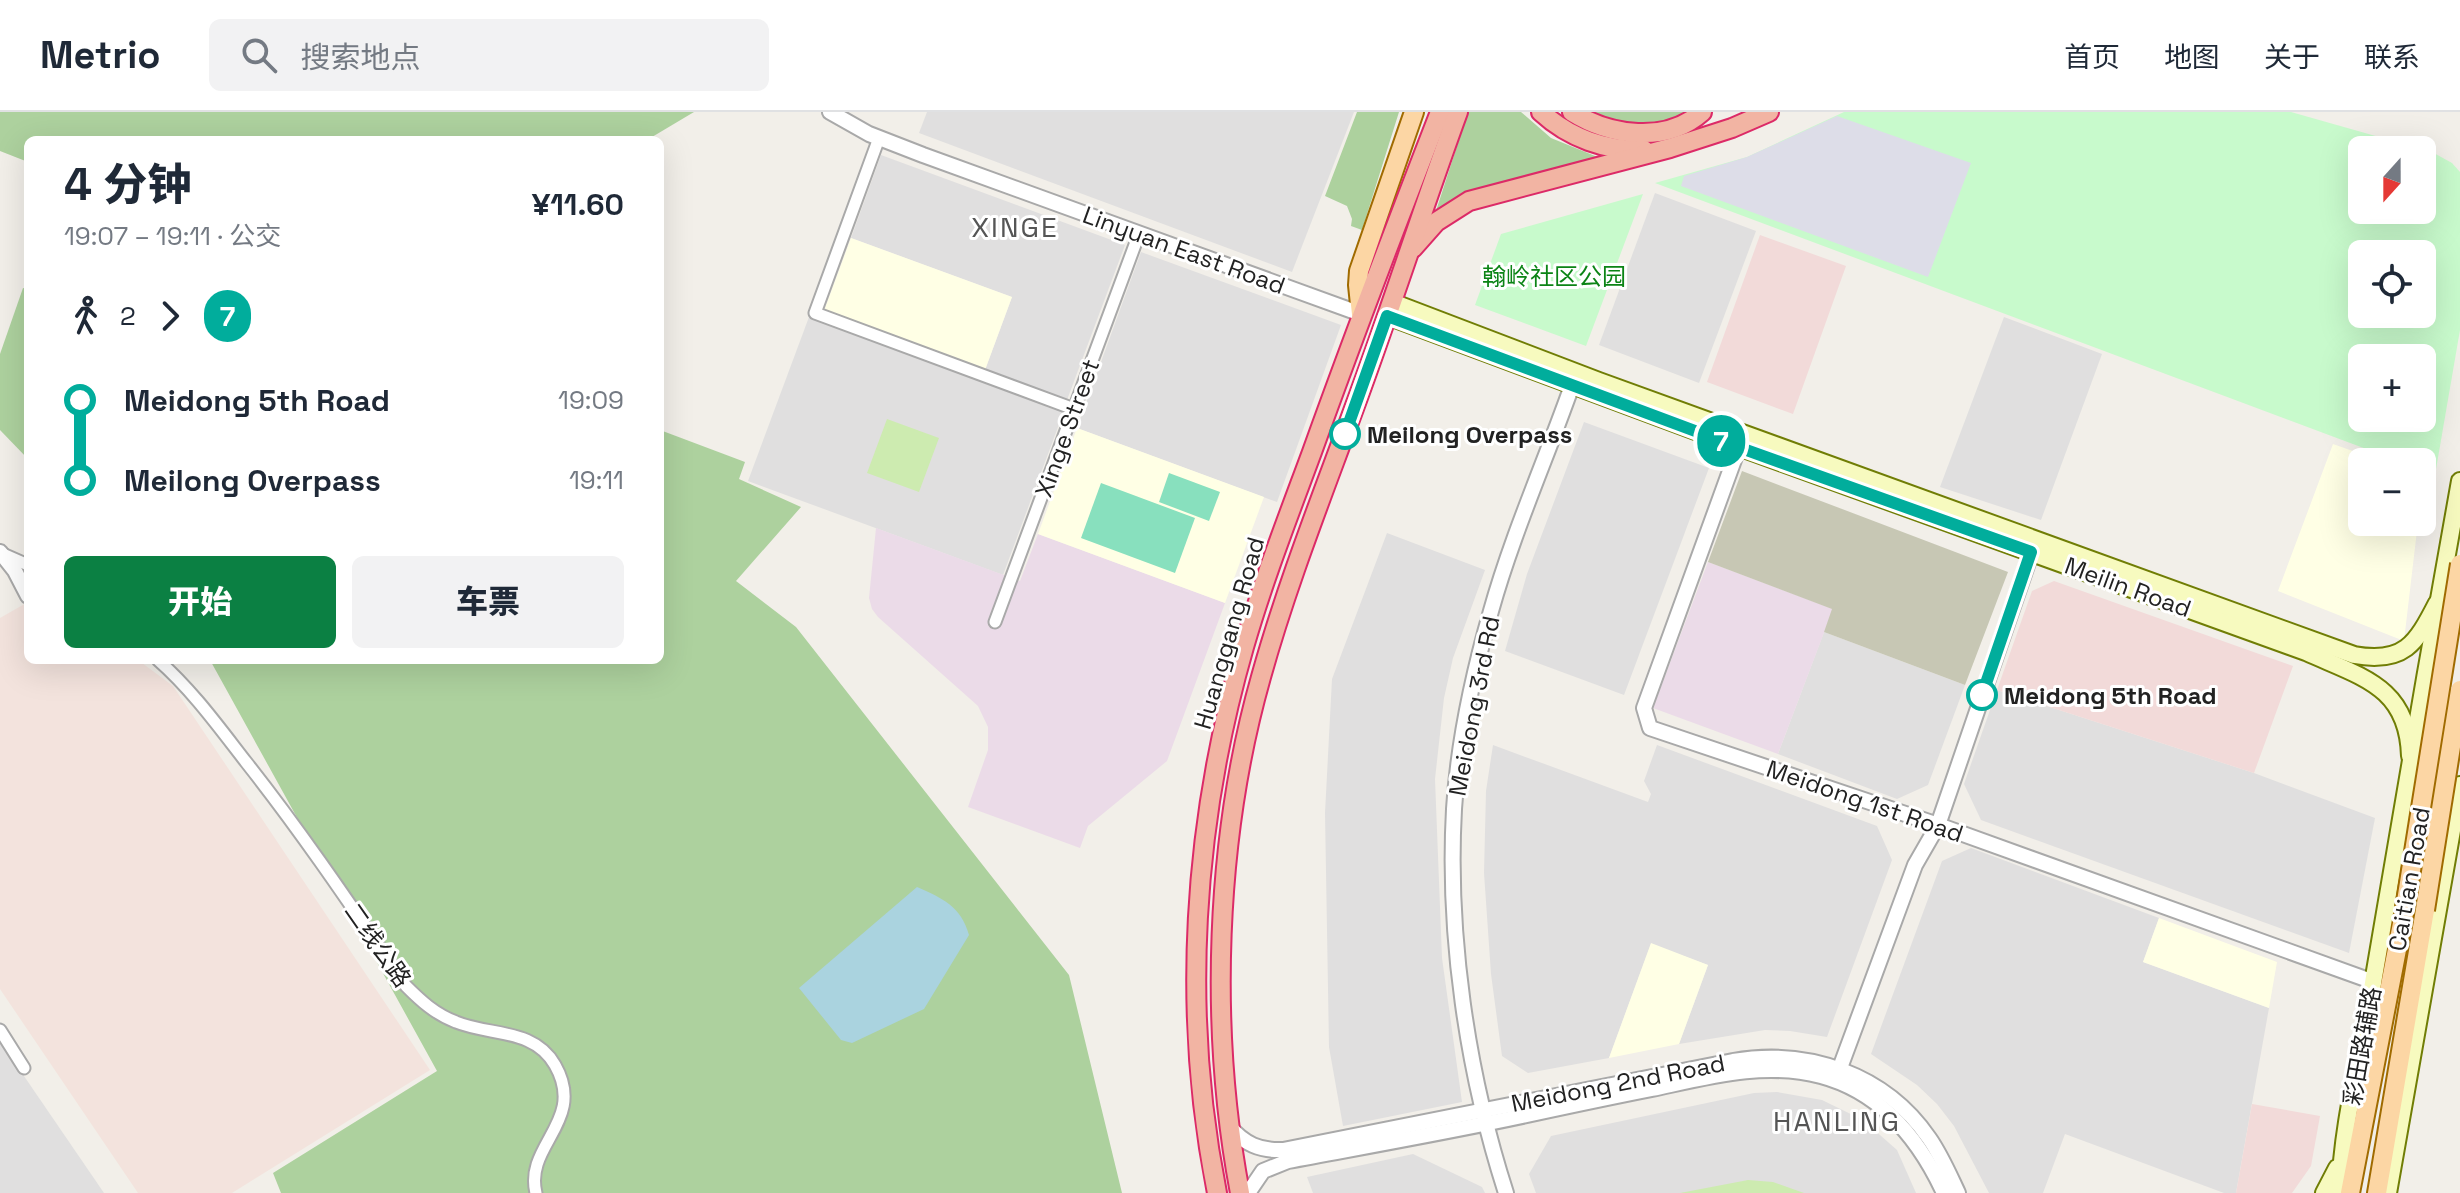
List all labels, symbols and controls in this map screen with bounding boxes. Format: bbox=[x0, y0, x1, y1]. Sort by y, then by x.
search box bbox=[209, 19, 769, 91]
text: Metrio bbox=[40, 31, 161, 79]
icon: search bbox=[237, 33, 281, 77]
text: 搜索地点 bbox=[301, 38, 421, 77]
text: 首页 bbox=[2064, 39, 2120, 75]
text: 地图 bbox=[2164, 39, 2220, 75]
text: 关于 bbox=[2264, 39, 2320, 75]
text: 联系 bbox=[2364, 39, 2420, 75]
north arrow bbox=[2348, 136, 2436, 224]
map controls bbox=[2348, 136, 2436, 536]
text: 4 分钟 bbox=[64, 157, 191, 213]
text: ¥11.60 bbox=[532, 185, 624, 224]
street label: Linyuan East Road bbox=[1078, 199, 1290, 301]
district label: XINGE bbox=[971, 209, 1059, 245]
text: 19:07 – 19:11 · 公交 bbox=[64, 219, 281, 253]
button: locate bbox=[2348, 240, 2436, 328]
park label: 翰岭社区公园 bbox=[1482, 261, 1626, 292]
icon: walk bbox=[64, 294, 108, 338]
icon: forward bbox=[148, 294, 192, 338]
text: 7 bbox=[220, 298, 235, 334]
text: 2 bbox=[120, 299, 136, 333]
button: + bbox=[2348, 344, 2436, 432]
street label: Xinge Street bbox=[1028, 355, 1106, 501]
text: Meidong 5th Road bbox=[124, 381, 390, 420]
text: 19:09 bbox=[558, 383, 624, 417]
line badge: 7 bbox=[1695, 415, 1747, 467]
marker: Meilong Overpass bbox=[1330, 419, 1360, 449]
place label: Meilong Overpass bbox=[1367, 419, 1572, 450]
text: 7 bbox=[1713, 423, 1729, 459]
button: − bbox=[2348, 448, 2436, 536]
text: Meilong Overpass bbox=[124, 461, 381, 500]
text: 19:11 bbox=[569, 463, 624, 497]
street label: Huanggang Road bbox=[1187, 533, 1271, 733]
street label: Meilin Road bbox=[2060, 550, 2196, 624]
button: 开始 bbox=[64, 556, 336, 648]
button: 车票 bbox=[352, 556, 624, 648]
street label: Meidong 3rd Rd bbox=[1441, 613, 1507, 799]
marker: Meidong 5th Road bbox=[1967, 680, 1997, 710]
place label: Meidong 5th Road bbox=[2004, 680, 2217, 711]
street label: Meidong 1st Road bbox=[1763, 753, 1967, 849]
street label: Caitian Road bbox=[2381, 805, 2437, 953]
street label: 二线公路 bbox=[338, 897, 418, 993]
street label: 彩田路辅路 bbox=[2336, 984, 2388, 1108]
street label: Meidong 2nd Road bbox=[1508, 1047, 1728, 1119]
district label: HANLING bbox=[1773, 1103, 1901, 1139]

